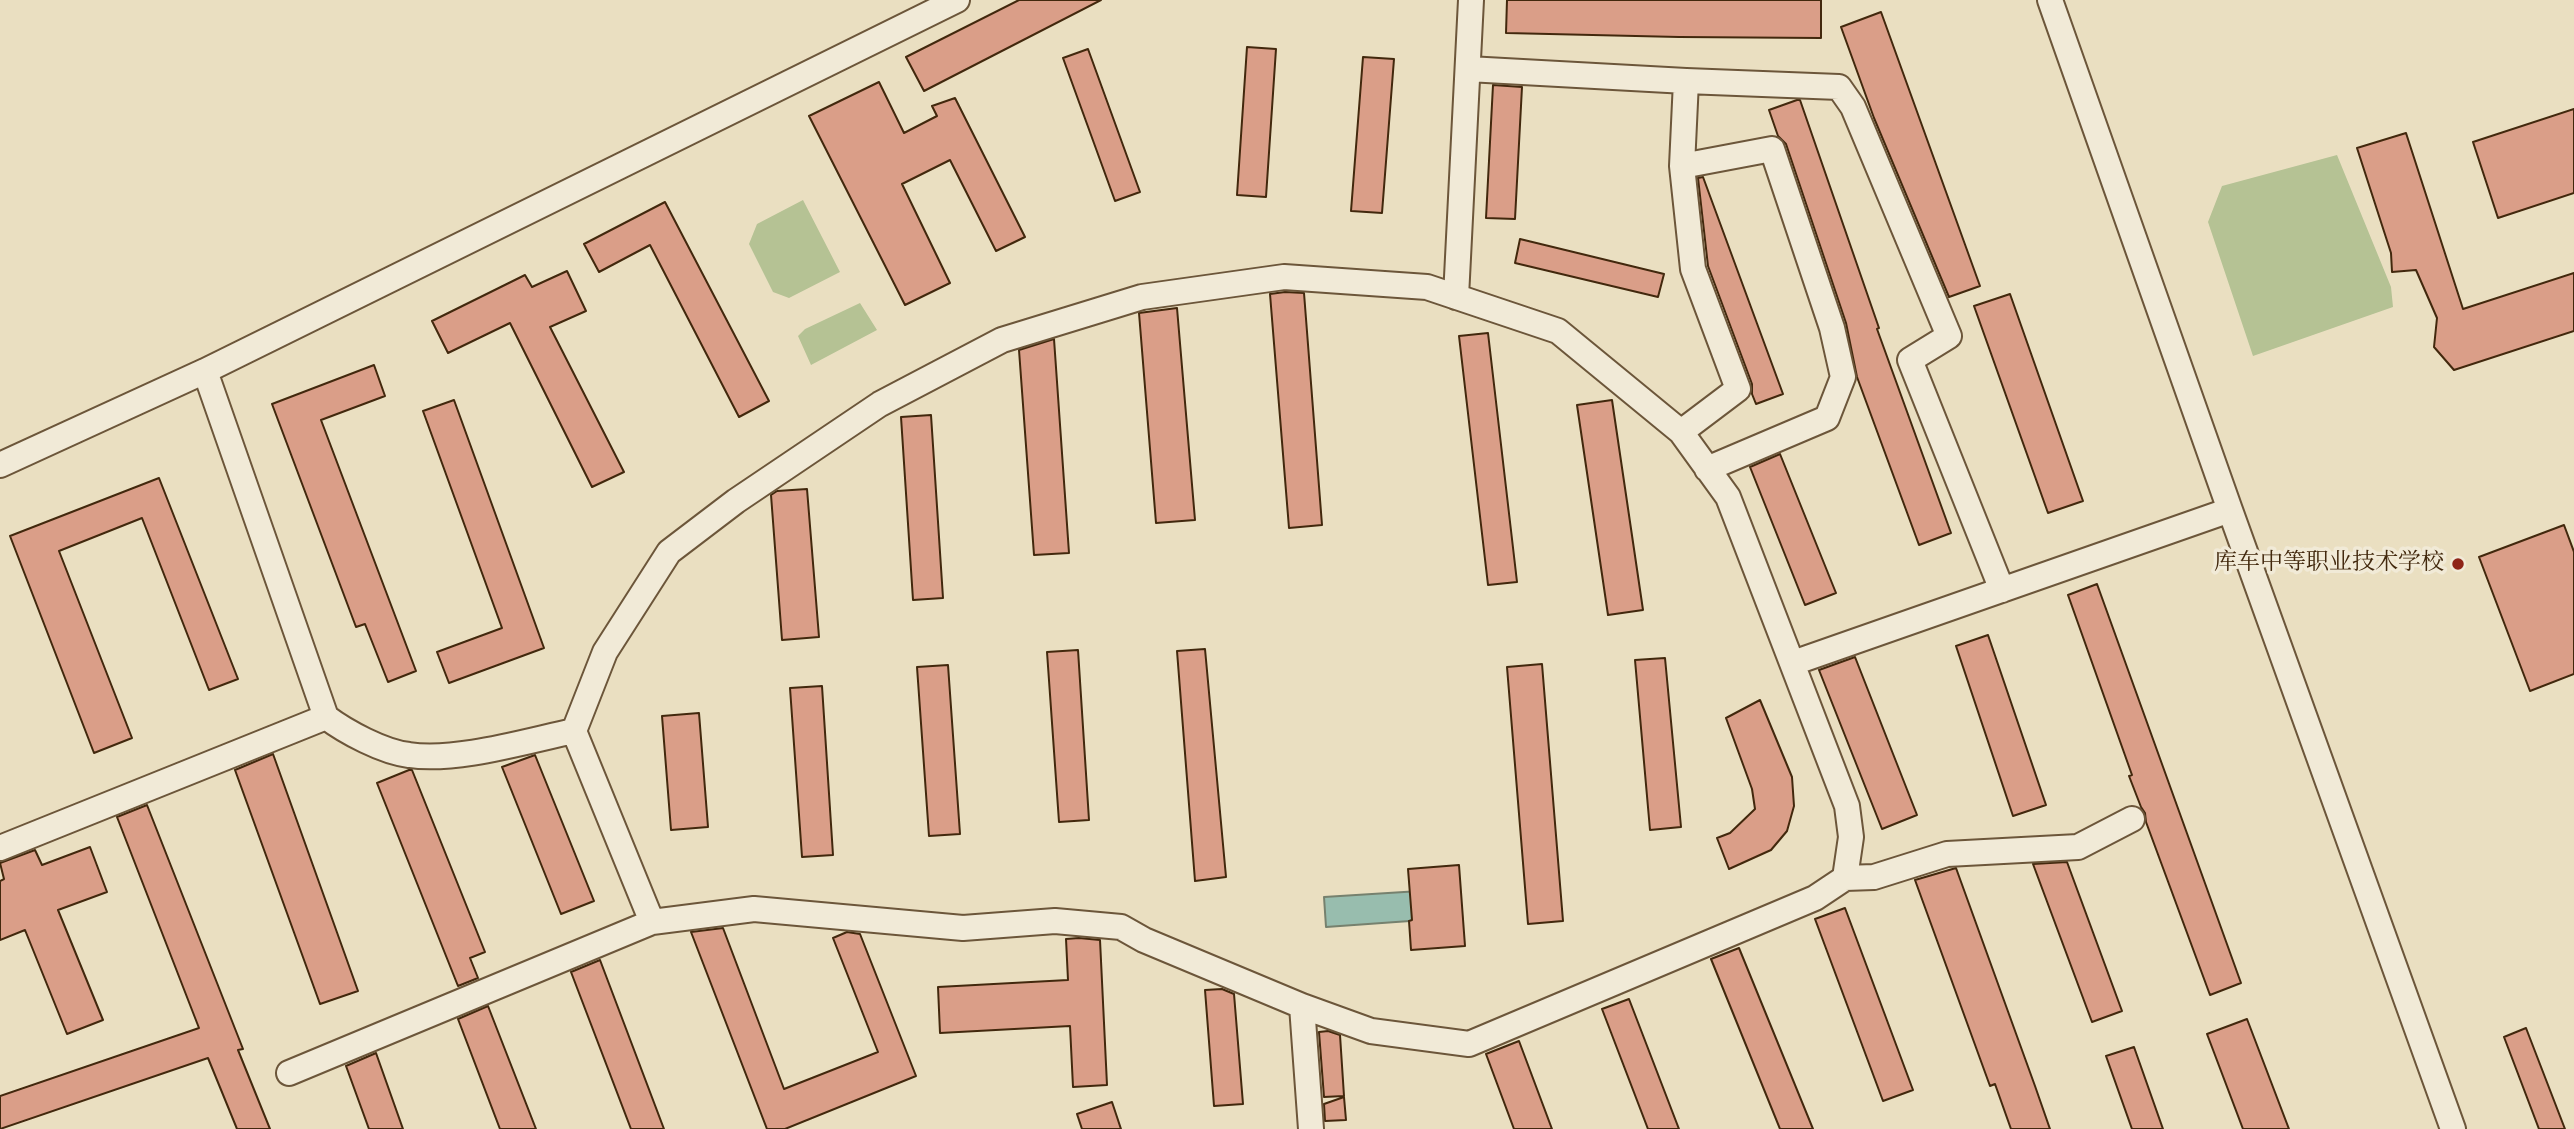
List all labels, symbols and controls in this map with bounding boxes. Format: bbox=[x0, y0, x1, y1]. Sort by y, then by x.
place label: 库车中等职业技术学校 bbox=[2214, 550, 2444, 578]
marker: 库车中等职业技术学校 bbox=[2450, 556, 2466, 572]

